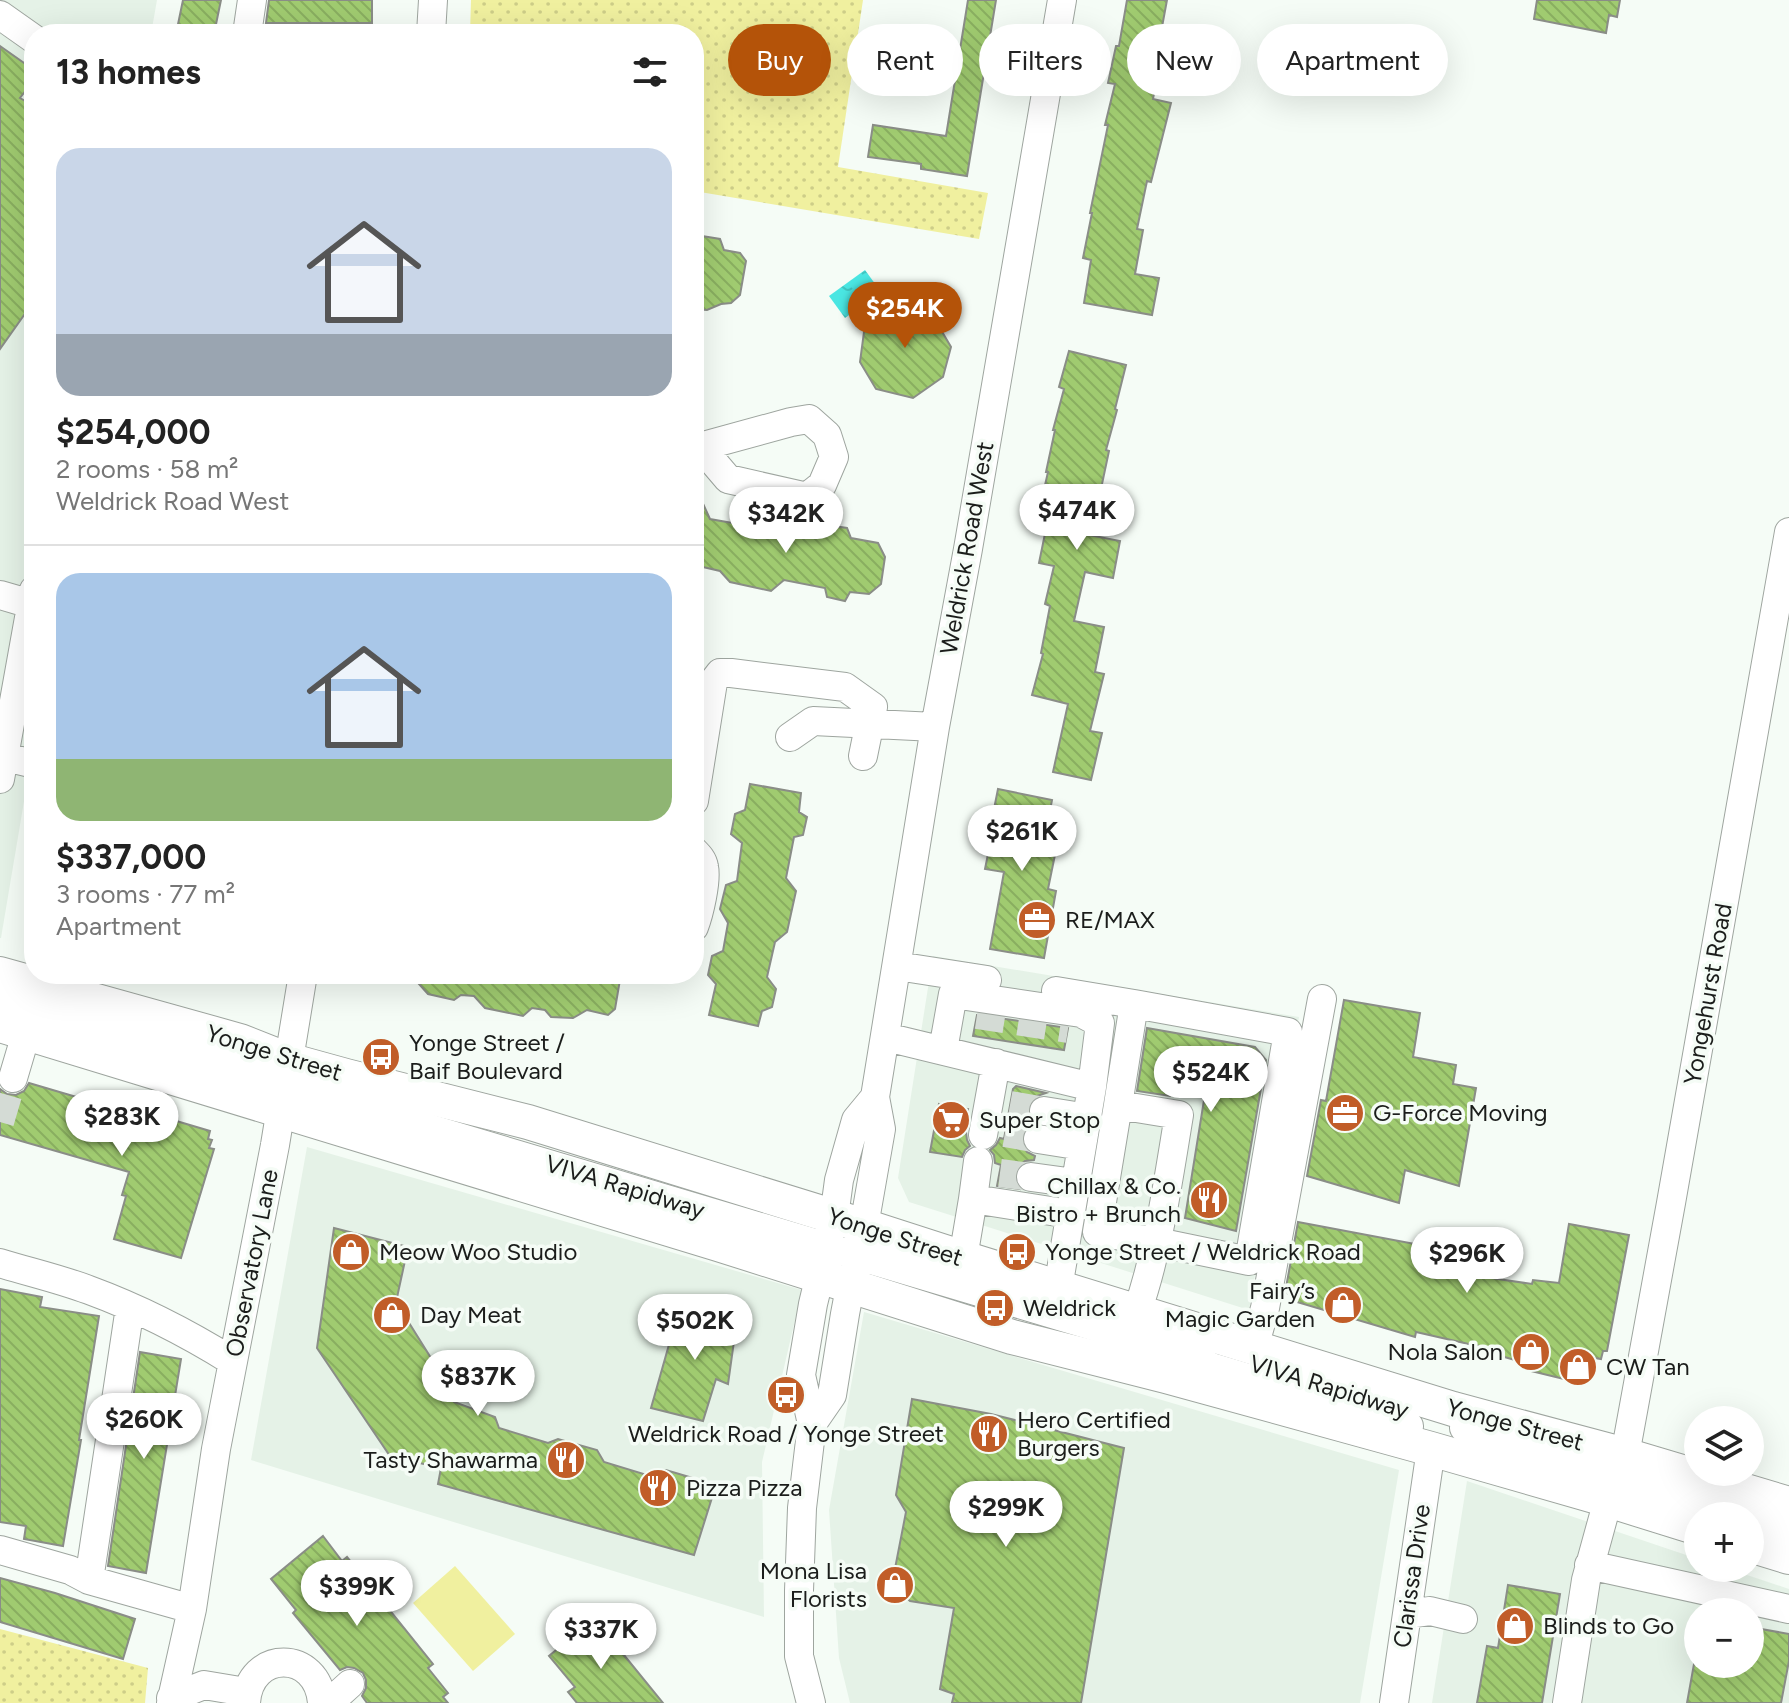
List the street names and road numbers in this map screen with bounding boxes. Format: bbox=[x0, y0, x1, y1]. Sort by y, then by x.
street label: Weldrick Road West bbox=[934, 439, 999, 656]
street label: Yongehurst Road bbox=[1677, 901, 1738, 1087]
street label: Yonge Street bbox=[203, 1018, 346, 1087]
street label: VIVA Rapidway bbox=[542, 1149, 709, 1225]
street label: Observatory Lane bbox=[219, 1167, 284, 1359]
street label: Yonge Street bbox=[824, 1201, 967, 1272]
street label: VIVA Rapidway bbox=[1246, 1349, 1413, 1425]
street label: Yonge Street bbox=[1443, 1392, 1587, 1457]
street label: Clarissa Drive bbox=[1387, 1502, 1436, 1650]

